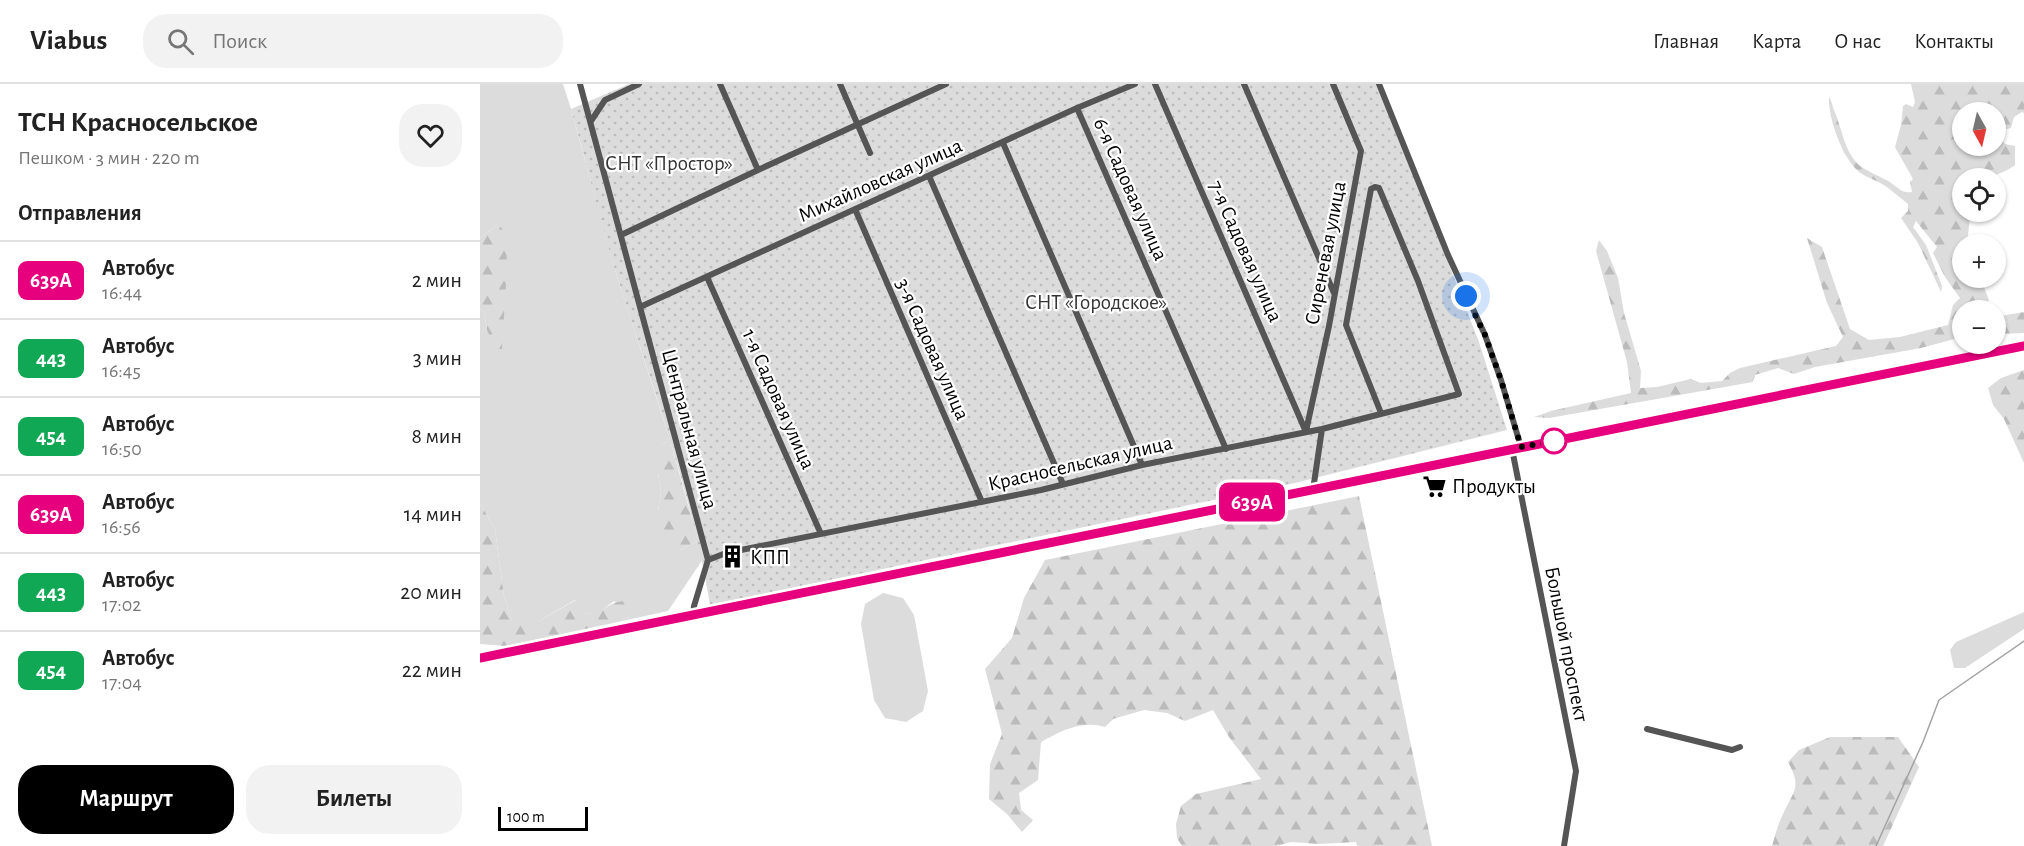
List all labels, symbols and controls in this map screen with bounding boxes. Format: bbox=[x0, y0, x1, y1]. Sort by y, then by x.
search box bbox=[143, 14, 563, 68]
icon: search bbox=[164, 25, 197, 58]
text: Viabus bbox=[30, 27, 107, 55]
text: Поиск bbox=[212, 30, 267, 52]
text: Главная bbox=[1653, 31, 1719, 52]
text: Карта bbox=[1752, 31, 1801, 52]
text: О нас bbox=[1834, 31, 1881, 52]
text: Контакты bbox=[1914, 31, 1994, 52]
north arrow bbox=[1952, 102, 2006, 156]
map controls bbox=[1952, 102, 2006, 354]
button: heart bbox=[399, 104, 462, 167]
text: ТСН Красносельское bbox=[18, 109, 258, 137]
street label: 6-я Садовая улица bbox=[1090, 115, 1172, 264]
street label: Михайловская улица bbox=[795, 135, 966, 226]
text: Пешком · 3 мин · 220 m bbox=[18, 148, 200, 168]
park label: СНТ «Простор» bbox=[605, 153, 733, 174]
button: locate bbox=[1952, 168, 2006, 222]
street label: 7-я Садовая улица bbox=[1205, 177, 1286, 326]
street label: Сиреневая улица bbox=[1301, 179, 1350, 327]
text: Отправления bbox=[18, 202, 142, 224]
button: + bbox=[1952, 234, 2006, 288]
text: Автобус bbox=[102, 257, 175, 279]
text: 2 мин bbox=[412, 269, 462, 291]
text: 639А bbox=[30, 270, 72, 291]
street label: 3-я Садовая улица bbox=[892, 275, 973, 423]
your location bbox=[1451, 281, 1481, 311]
text: 16:44 bbox=[102, 283, 142, 303]
park label: СНТ «Городское» bbox=[1025, 292, 1167, 313]
button: − bbox=[1952, 300, 2006, 354]
street label: 1-я Садовая улица bbox=[738, 326, 819, 473]
text: Автобус bbox=[102, 335, 175, 357]
text: 3 мин bbox=[413, 347, 462, 369]
street label: Центральная улица bbox=[658, 347, 721, 512]
text: 443 bbox=[36, 348, 66, 369]
text: 16:45 bbox=[102, 361, 141, 381]
text: Автобус bbox=[102, 413, 175, 435]
text: 8 мин bbox=[411, 425, 462, 447]
text: 454 bbox=[36, 426, 66, 447]
unlabelled marker bbox=[1541, 428, 1567, 454]
street label: Красносельская улица bbox=[986, 432, 1175, 495]
text: 16:50 bbox=[102, 439, 142, 459]
supermarket icon: Продукты bbox=[1421, 473, 1447, 499]
place label: Продукты bbox=[1452, 476, 1536, 497]
line badge: 639А bbox=[1210, 482, 1294, 522]
text: Автобус bbox=[102, 491, 175, 513]
text: 639А bbox=[1231, 492, 1273, 513]
text: 14 мин bbox=[404, 503, 462, 525]
text: 639А bbox=[30, 504, 72, 525]
text: 16:56 bbox=[102, 517, 141, 537]
building icon: КПП bbox=[719, 544, 745, 570]
place label: КПП bbox=[750, 547, 790, 568]
street label: Большой проспект bbox=[1541, 565, 1592, 724]
text: Автобус bbox=[102, 569, 175, 591]
text: 20 мин bbox=[400, 581, 462, 603]
text: 443 bbox=[36, 582, 66, 603]
text: 17:02 bbox=[102, 595, 141, 615]
text: Автобус bbox=[102, 647, 175, 669]
text: 22 мин bbox=[402, 659, 462, 681]
text: 454 bbox=[36, 660, 66, 681]
text: 17:04 bbox=[102, 673, 142, 693]
button: Маршрут bbox=[18, 765, 234, 834]
button: Билеты bbox=[246, 765, 462, 834]
scale bar bbox=[498, 804, 588, 832]
text: 100 m bbox=[507, 809, 545, 825]

